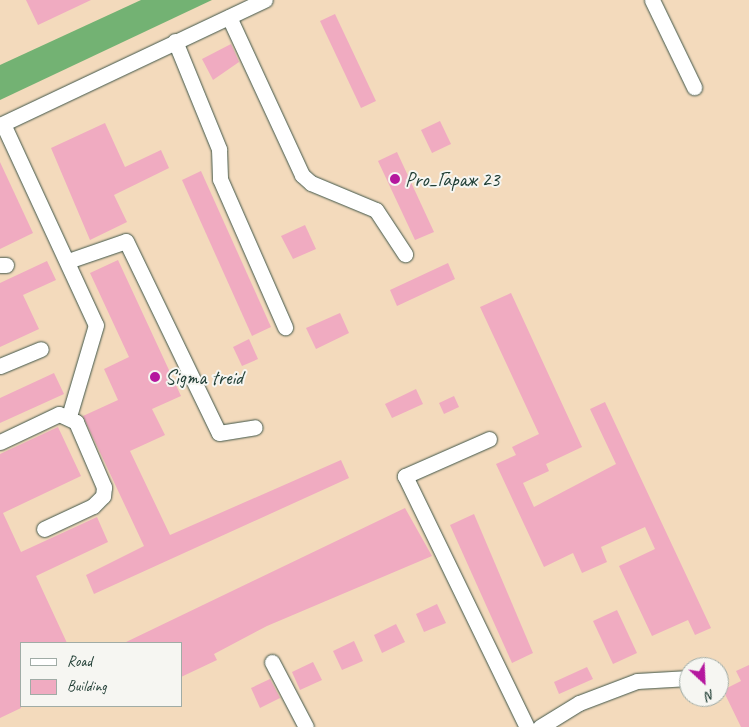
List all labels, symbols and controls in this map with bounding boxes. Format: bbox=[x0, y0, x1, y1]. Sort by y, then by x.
place label: Pro_Гараж 23 bbox=[405, 167, 500, 191]
marker: Pro_Гараж 23 bbox=[389, 173, 401, 185]
place label: Sigma treid bbox=[165, 365, 243, 389]
marker: Sigma treid bbox=[149, 371, 161, 383]
legend bbox=[20, 642, 182, 707]
text: Road bbox=[67, 652, 92, 671]
north arrow bbox=[679, 657, 729, 707]
text: Building bbox=[67, 677, 106, 696]
text: N bbox=[703, 686, 718, 705]

